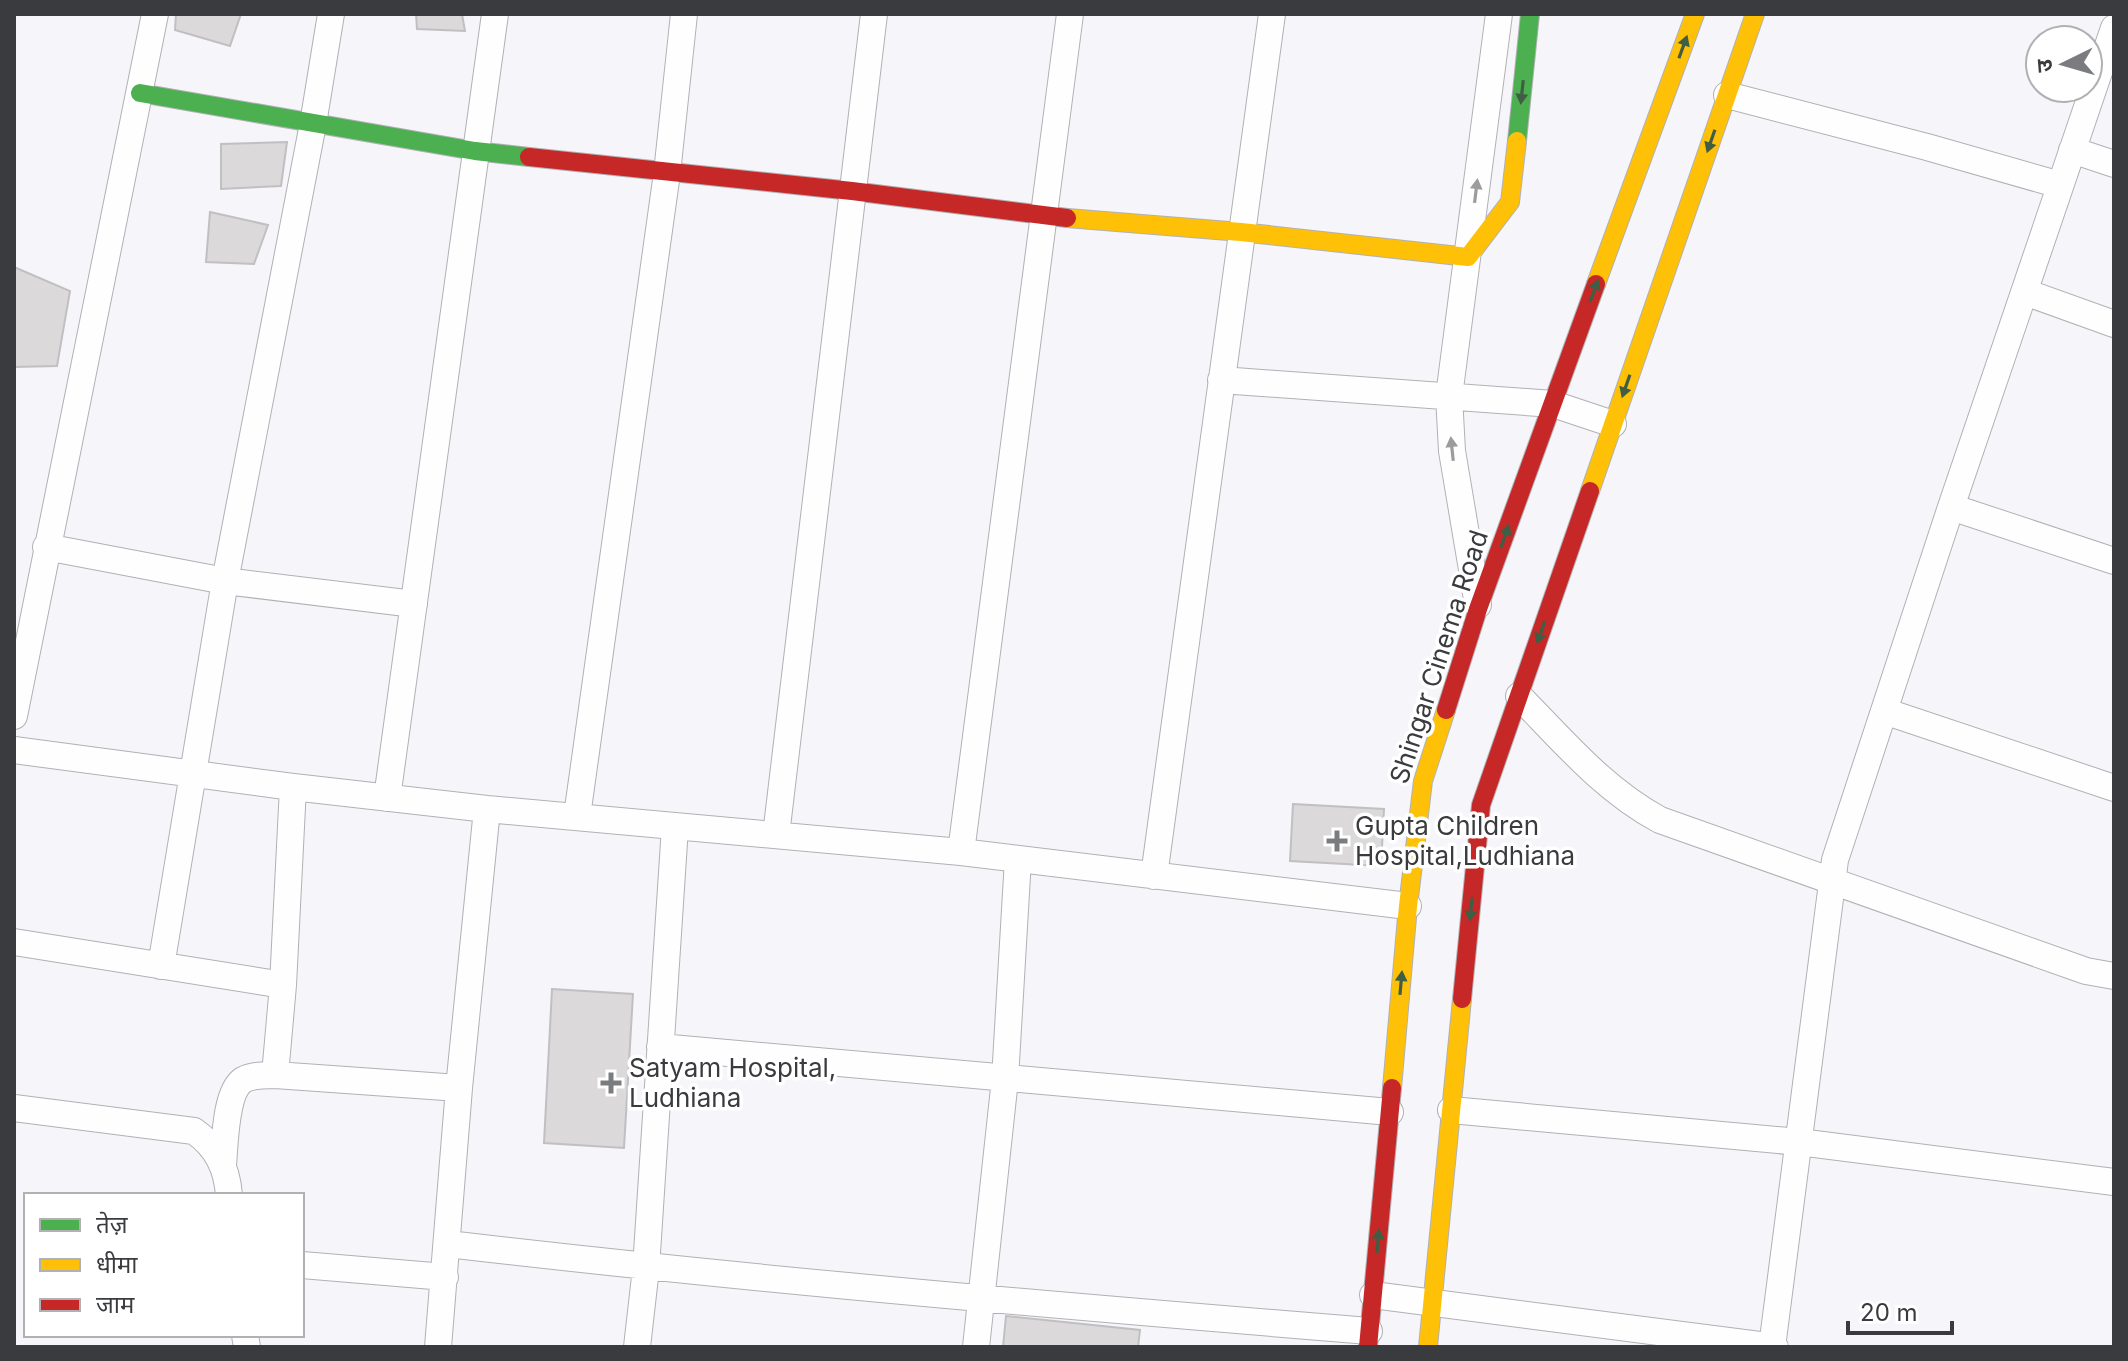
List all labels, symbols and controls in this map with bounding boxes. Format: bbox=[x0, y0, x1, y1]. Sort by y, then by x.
north arrow bbox=[2024, 24, 2104, 104]
one-way arrow bbox=[1677, 35, 1690, 59]
text: उ bbox=[2030, 57, 2058, 73]
one-way arrow bbox=[1515, 80, 1528, 105]
one-way arrow bbox=[1705, 129, 1717, 153]
one-way arrow bbox=[1470, 178, 1483, 203]
one-way arrow bbox=[1588, 279, 1601, 303]
one-way arrow bbox=[1619, 375, 1632, 399]
one-way arrow bbox=[1446, 436, 1459, 461]
one-way arrow bbox=[1499, 523, 1512, 547]
street label: Shingar Cinema Road bbox=[1383, 526, 1494, 787]
one-way arrow bbox=[1534, 620, 1547, 644]
place label: Gupta Children Hospital,Ludhiana bbox=[1355, 810, 1575, 871]
marker: Gupta Children Hospital,Ludhiana bbox=[1326, 830, 1348, 852]
one-way arrow bbox=[1464, 897, 1477, 922]
one-way arrow bbox=[1395, 970, 1408, 995]
place label: Satyam Hospital, Ludhiana bbox=[629, 1052, 836, 1113]
marker: Satyam Hospital, Ludhiana bbox=[600, 1072, 622, 1094]
legend bbox=[24, 1193, 304, 1337]
text: तेज़ bbox=[96, 1210, 129, 1239]
one-way arrow bbox=[1372, 1229, 1385, 1254]
text: धीमा bbox=[96, 1250, 138, 1279]
scale bar bbox=[1848, 1285, 1952, 1335]
text: जाम bbox=[96, 1290, 135, 1319]
text: 20 m bbox=[1860, 1298, 1918, 1327]

